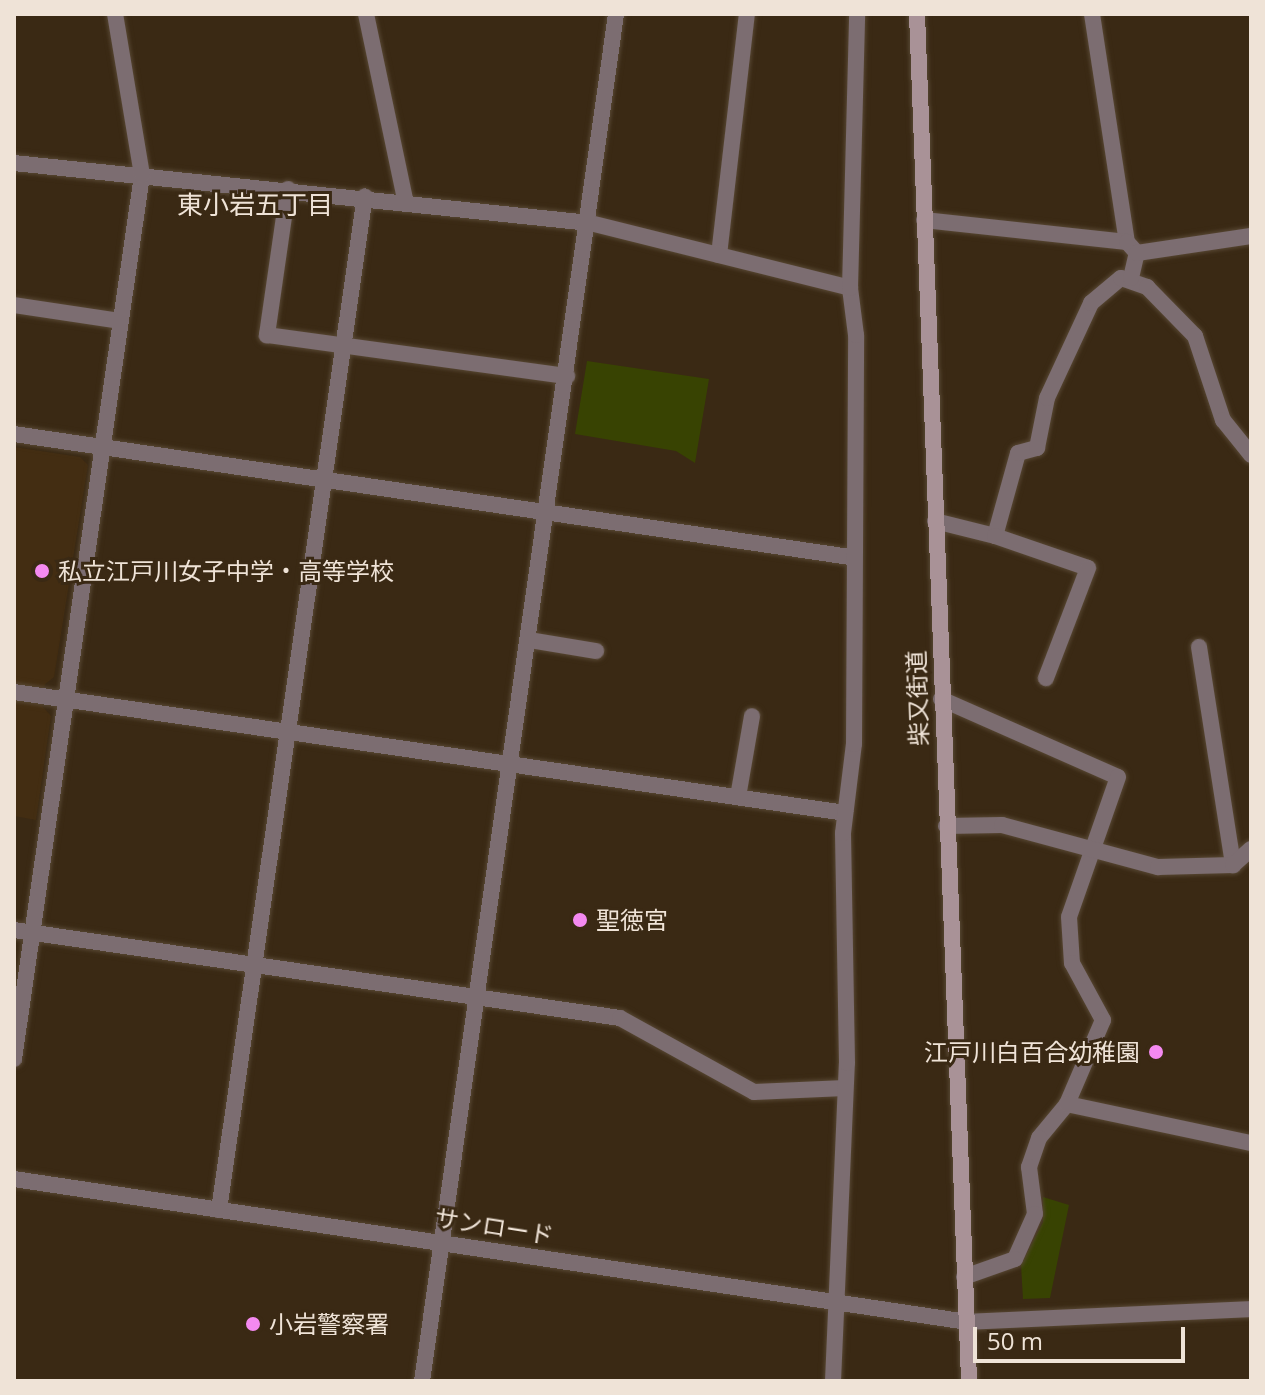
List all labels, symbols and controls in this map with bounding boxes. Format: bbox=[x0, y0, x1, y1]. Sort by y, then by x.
district label: 東小岩五丁目 bbox=[177, 189, 333, 221]
place label: 私立江戸川女子中学・高等学校 bbox=[58, 557, 394, 585]
marker: 私立江戸川女子中学・高等学校 bbox=[33, 562, 51, 580]
street label: 柴又街道 bbox=[901, 650, 933, 746]
place label: 聖徳宮 bbox=[596, 906, 668, 934]
marker: 聖徳宮 bbox=[571, 911, 589, 929]
place label: 江戸川白百合幼稚園 bbox=[924, 1038, 1140, 1066]
marker: 江戸川白百合幼稚園 bbox=[1147, 1043, 1165, 1061]
street label: サンロード bbox=[432, 1202, 556, 1250]
place label: 小岩警察署 bbox=[269, 1310, 389, 1338]
scale bar bbox=[977, 1311, 1189, 1361]
marker: 小岩警察署 bbox=[244, 1315, 262, 1333]
text: 50 m bbox=[987, 1324, 1043, 1357]

